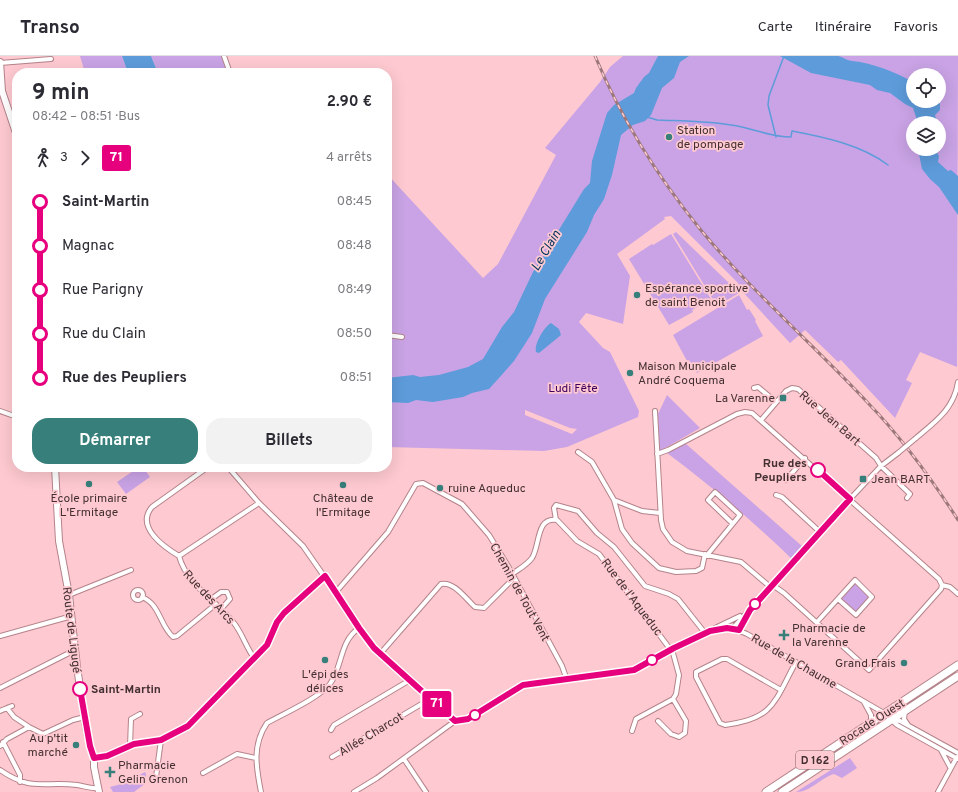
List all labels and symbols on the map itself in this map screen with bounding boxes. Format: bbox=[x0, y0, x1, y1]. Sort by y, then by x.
place label: Station de pompage bbox=[677, 123, 744, 153]
marker: Station de pompage bbox=[664, 132, 674, 142]
water label: Le Clain bbox=[528, 228, 565, 274]
place label: Espérance sportive de saint Benoit bbox=[645, 281, 748, 311]
marker: Espérance sportive de saint Benoit bbox=[632, 290, 642, 300]
place label: Maison Municipale André Coquema bbox=[638, 359, 737, 389]
marker: Maison Municipale André Coquema bbox=[625, 368, 635, 378]
park label: Ludi Fête bbox=[548, 381, 598, 397]
street label: Rue Jean Bart bbox=[795, 388, 864, 450]
place label: La Varenne bbox=[715, 391, 775, 407]
marker: La Varenne bbox=[778, 393, 788, 403]
place label: Rue des Peupliers bbox=[754, 456, 807, 486]
marker: Rue des Peupliers bbox=[810, 462, 826, 478]
place label: Jean BART bbox=[871, 472, 930, 488]
marker: Jean BART bbox=[858, 474, 868, 484]
marker: École primaire L'Ermitage bbox=[84, 479, 94, 489]
marker: Château de l'Ermitage bbox=[338, 480, 348, 490]
place label: ruine Aqueduc bbox=[448, 481, 526, 497]
marker: ruine Aqueduc bbox=[435, 483, 445, 493]
place label: École primaire L'Ermitage bbox=[51, 491, 127, 521]
place label: Château de l'Ermitage bbox=[313, 491, 373, 521]
street label: Chemin de Tout Vent bbox=[485, 540, 553, 645]
street label: Rue de l'Aqueduc bbox=[597, 556, 666, 640]
street label: Rue des Arcs bbox=[179, 567, 238, 628]
street label: Route de Ligugé bbox=[58, 586, 84, 674]
unlabelled marker bbox=[749, 598, 761, 610]
place label: Pharmacie de la Varenne bbox=[792, 621, 866, 651]
marker: Pharmacie de la Varenne bbox=[779, 630, 789, 640]
street label: Rue de la Chaume bbox=[748, 631, 839, 693]
unlabelled marker bbox=[646, 654, 658, 666]
marker: L'épi des délices bbox=[320, 655, 330, 665]
place label: Grand Frais bbox=[835, 656, 896, 672]
marker: Grand Frais bbox=[899, 658, 909, 668]
place label: L'épi des délices bbox=[301, 667, 349, 697]
marker: Saint-Martin bbox=[72, 681, 88, 697]
place label: Saint-Martin bbox=[91, 682, 161, 698]
line badge: 71 bbox=[419, 691, 455, 717]
street label: Rocade Ouest bbox=[837, 696, 908, 750]
street label: Allée Charcot bbox=[336, 709, 407, 760]
unlabelled marker bbox=[469, 709, 481, 721]
place label: Au p'tit marché bbox=[28, 731, 68, 761]
marker: Au p'tit marché bbox=[71, 740, 81, 750]
road number: D 162 bbox=[796, 751, 834, 769]
place label: Pharmacie Gelin Grenon bbox=[118, 758, 188, 788]
marker: Pharmacie Gelin Grenon bbox=[105, 767, 115, 777]

